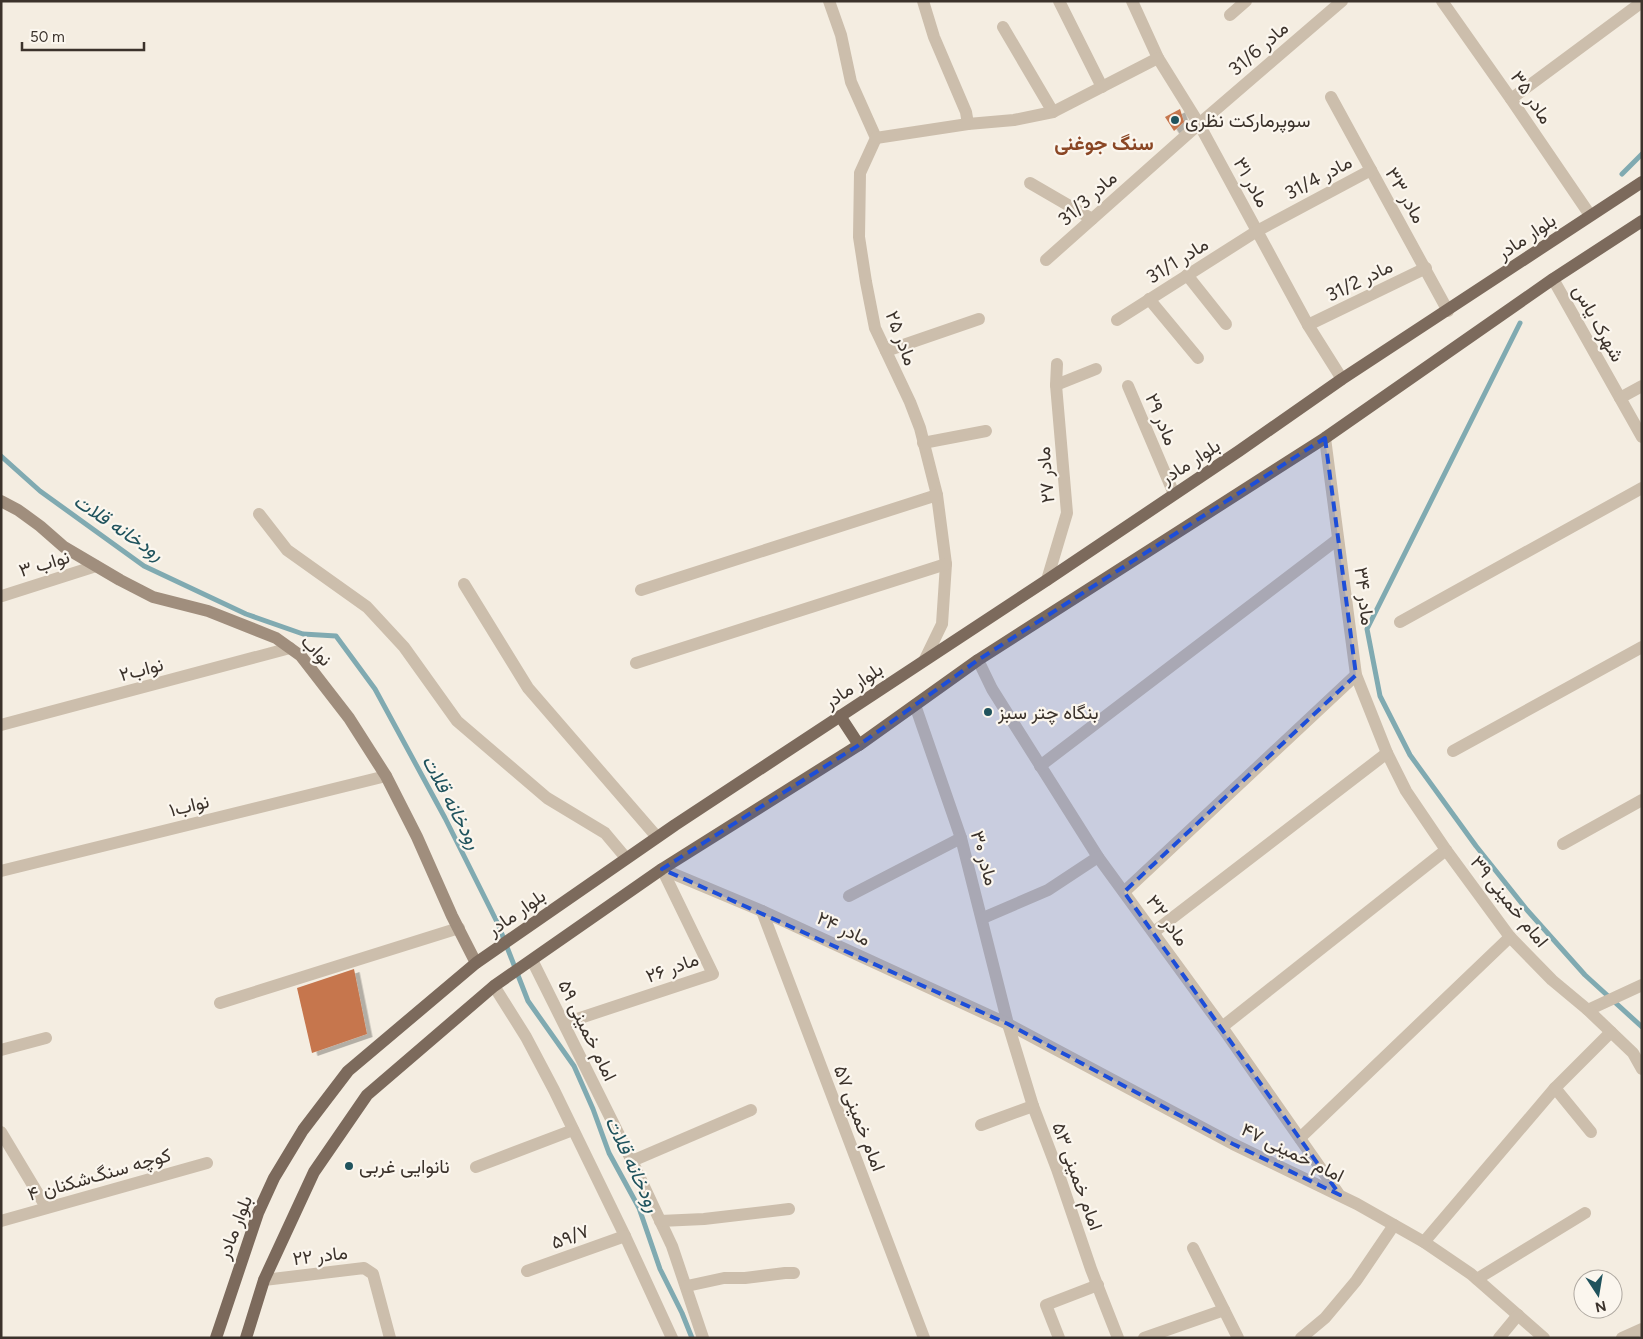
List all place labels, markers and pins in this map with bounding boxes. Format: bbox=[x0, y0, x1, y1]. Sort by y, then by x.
place label: سوپرمارکت نظری bbox=[1185, 109, 1310, 134]
marker: سوپرمارکت نظری bbox=[1169, 114, 1181, 126]
place label: بنگاه چتر سبز bbox=[997, 701, 1099, 726]
marker: بنگاه چتر سبز bbox=[982, 706, 994, 718]
place label: نانوایی غربی bbox=[359, 1155, 450, 1178]
marker: نانوایی غربی bbox=[343, 1160, 355, 1172]

